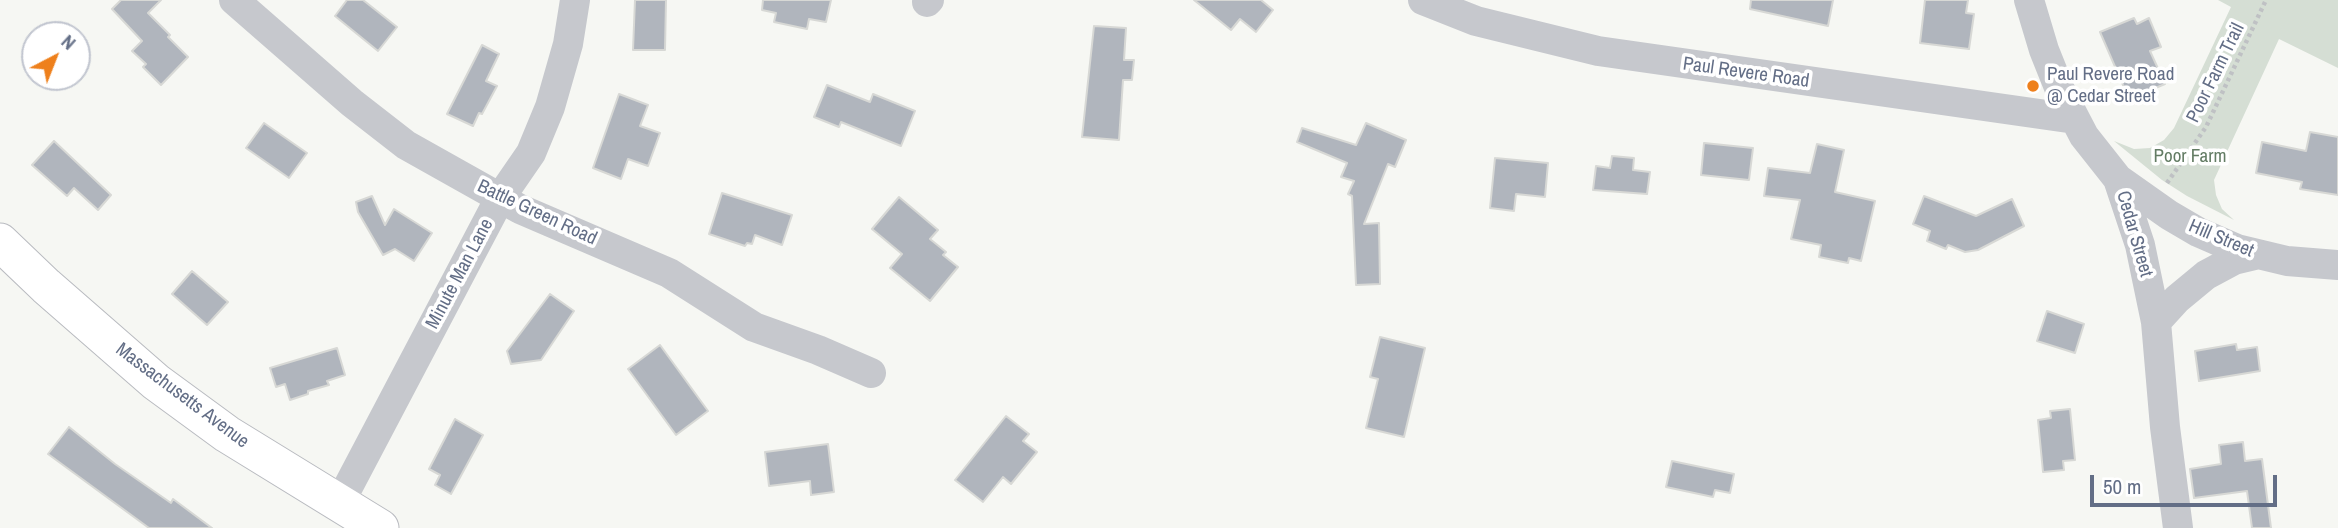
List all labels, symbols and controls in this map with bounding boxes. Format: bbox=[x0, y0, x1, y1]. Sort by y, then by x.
street label: Poor Farm Trail bbox=[2182, 20, 2250, 126]
north arrow bbox=[21, 21, 91, 91]
text: N bbox=[56, 28, 82, 55]
street label: Paul Revere Road bbox=[1681, 53, 1811, 93]
place label: Paul Revere Road @ Cedar Street bbox=[2047, 64, 2174, 108]
marker: Paul Revere Road @ Cedar Street bbox=[2025, 78, 2041, 94]
park label: Poor Farm bbox=[2154, 146, 2226, 168]
street label: Battle Green Road bbox=[474, 175, 600, 251]
street label: Cedar Street bbox=[2111, 188, 2157, 280]
street label: Minute Man Lane bbox=[421, 215, 499, 333]
street label: Hill Street bbox=[2185, 215, 2257, 263]
street label: Massachusetts Avenue bbox=[111, 339, 253, 453]
scale bar bbox=[2093, 462, 2280, 506]
text: 50 m bbox=[2103, 472, 2141, 501]

